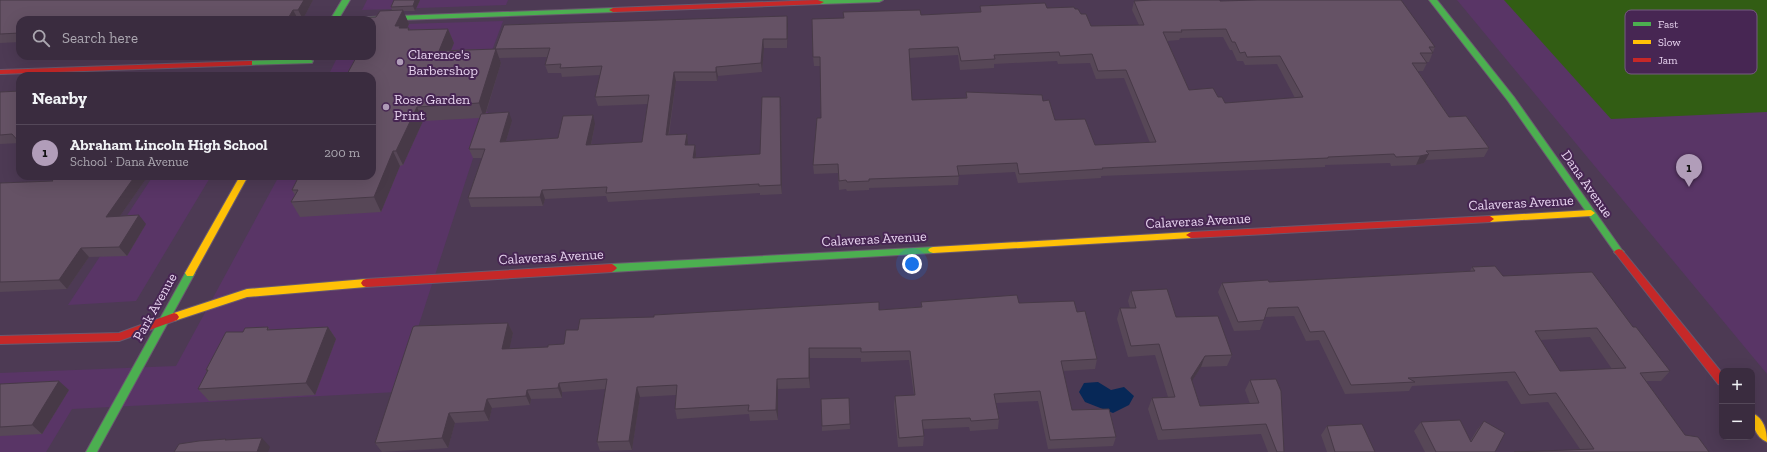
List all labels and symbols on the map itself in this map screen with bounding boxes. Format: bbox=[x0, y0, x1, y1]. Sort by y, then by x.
legend bbox=[1625, 10, 1757, 74]
text: Fast bbox=[1658, 18, 1679, 31]
text: Slow bbox=[1658, 36, 1681, 49]
place label: Clarence's Barbershop bbox=[408, 46, 478, 79]
text: Jam bbox=[1658, 54, 1678, 67]
marker: Clarence's Barbershop bbox=[395, 57, 405, 67]
place label: Rose Garden Print bbox=[394, 91, 470, 124]
marker: Rose Garden Print bbox=[381, 102, 391, 112]
street label: Dana Avenue bbox=[1558, 147, 1617, 221]
pin: 1 bbox=[1676, 154, 1702, 187]
street label: Calaveras Avenue bbox=[1468, 192, 1574, 214]
street label: Calaveras Avenue bbox=[1145, 210, 1251, 232]
street label: Calaveras Avenue bbox=[821, 228, 927, 250]
street label: Calaveras Avenue bbox=[498, 246, 604, 268]
your location bbox=[902, 254, 922, 274]
street label: Park Avenue bbox=[129, 270, 181, 344]

